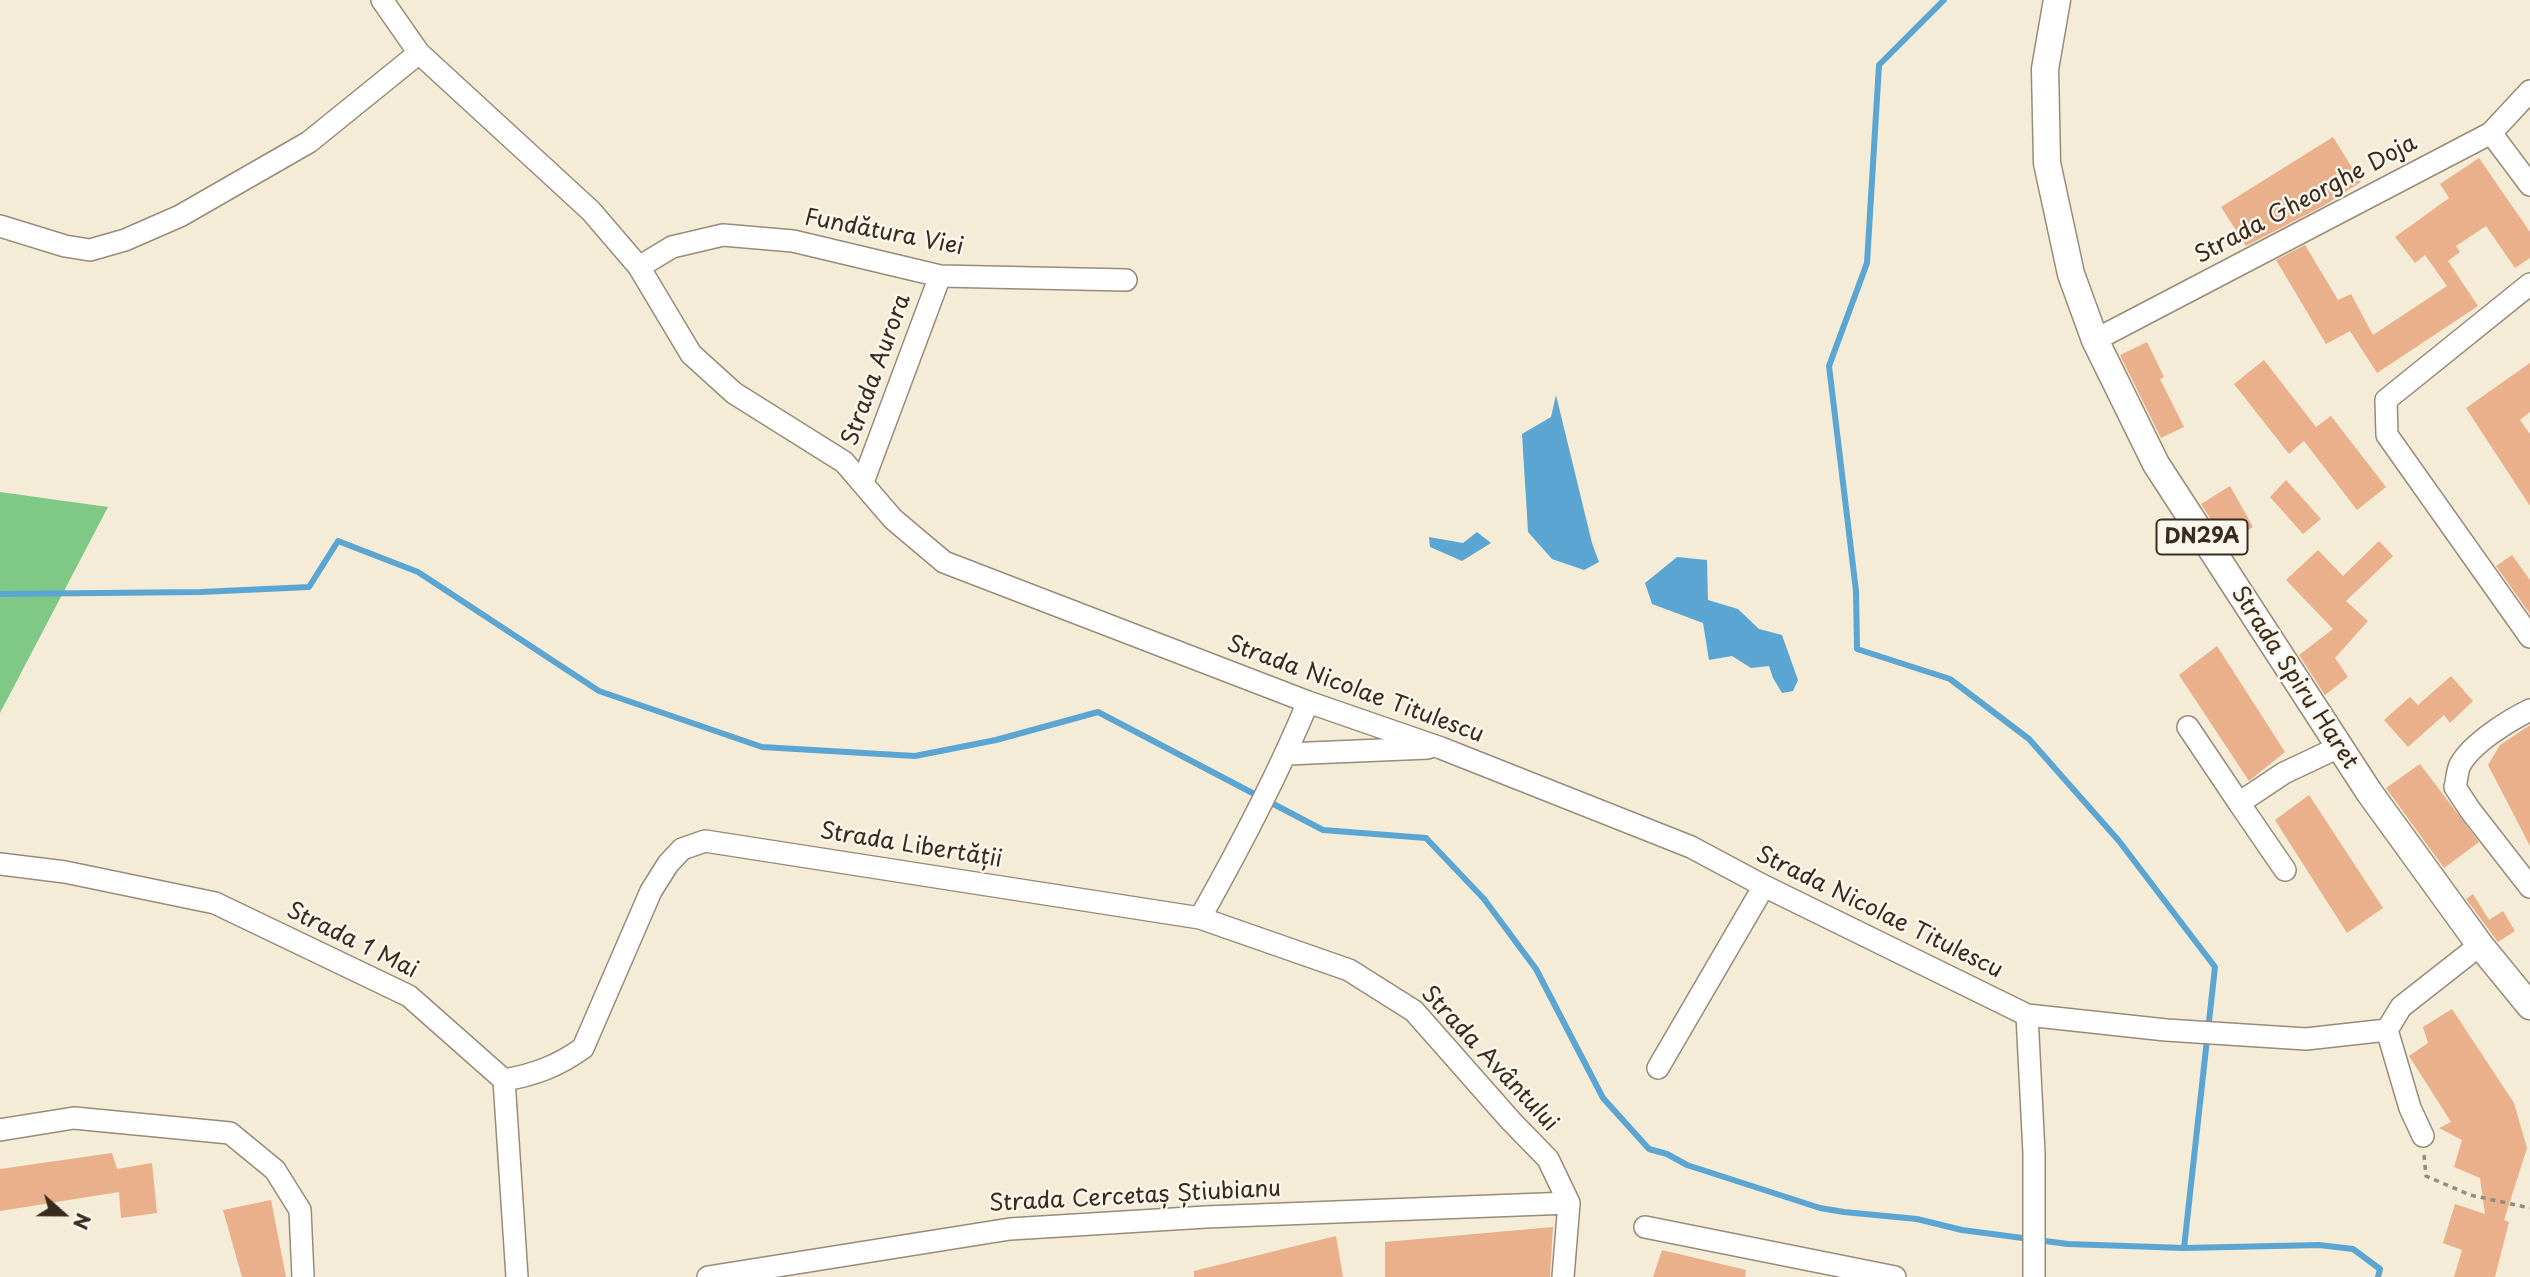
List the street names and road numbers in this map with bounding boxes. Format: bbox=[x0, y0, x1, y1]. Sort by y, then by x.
street label: Strada Gheorghe Doja bbox=[2190, 130, 2422, 270]
street label: Fundătura Viei bbox=[802, 204, 966, 262]
street label: Strada Aurora bbox=[837, 290, 917, 450]
road number: DN29A bbox=[2156, 520, 2248, 554]
street label: Strada Spiru Haret bbox=[2225, 581, 2363, 775]
street label: Strada Nicolae Titulescu bbox=[1223, 631, 1487, 749]
street label: Strada Libertății bbox=[818, 818, 1004, 874]
street label: Strada Nicolae Titulescu bbox=[1751, 841, 2007, 985]
street label: Strada 1 Mai bbox=[282, 897, 422, 985]
street label: Strada Avântului bbox=[1415, 981, 1563, 1137]
street label: Strada Cercetaș Știubianu bbox=[988, 1176, 1282, 1218]

